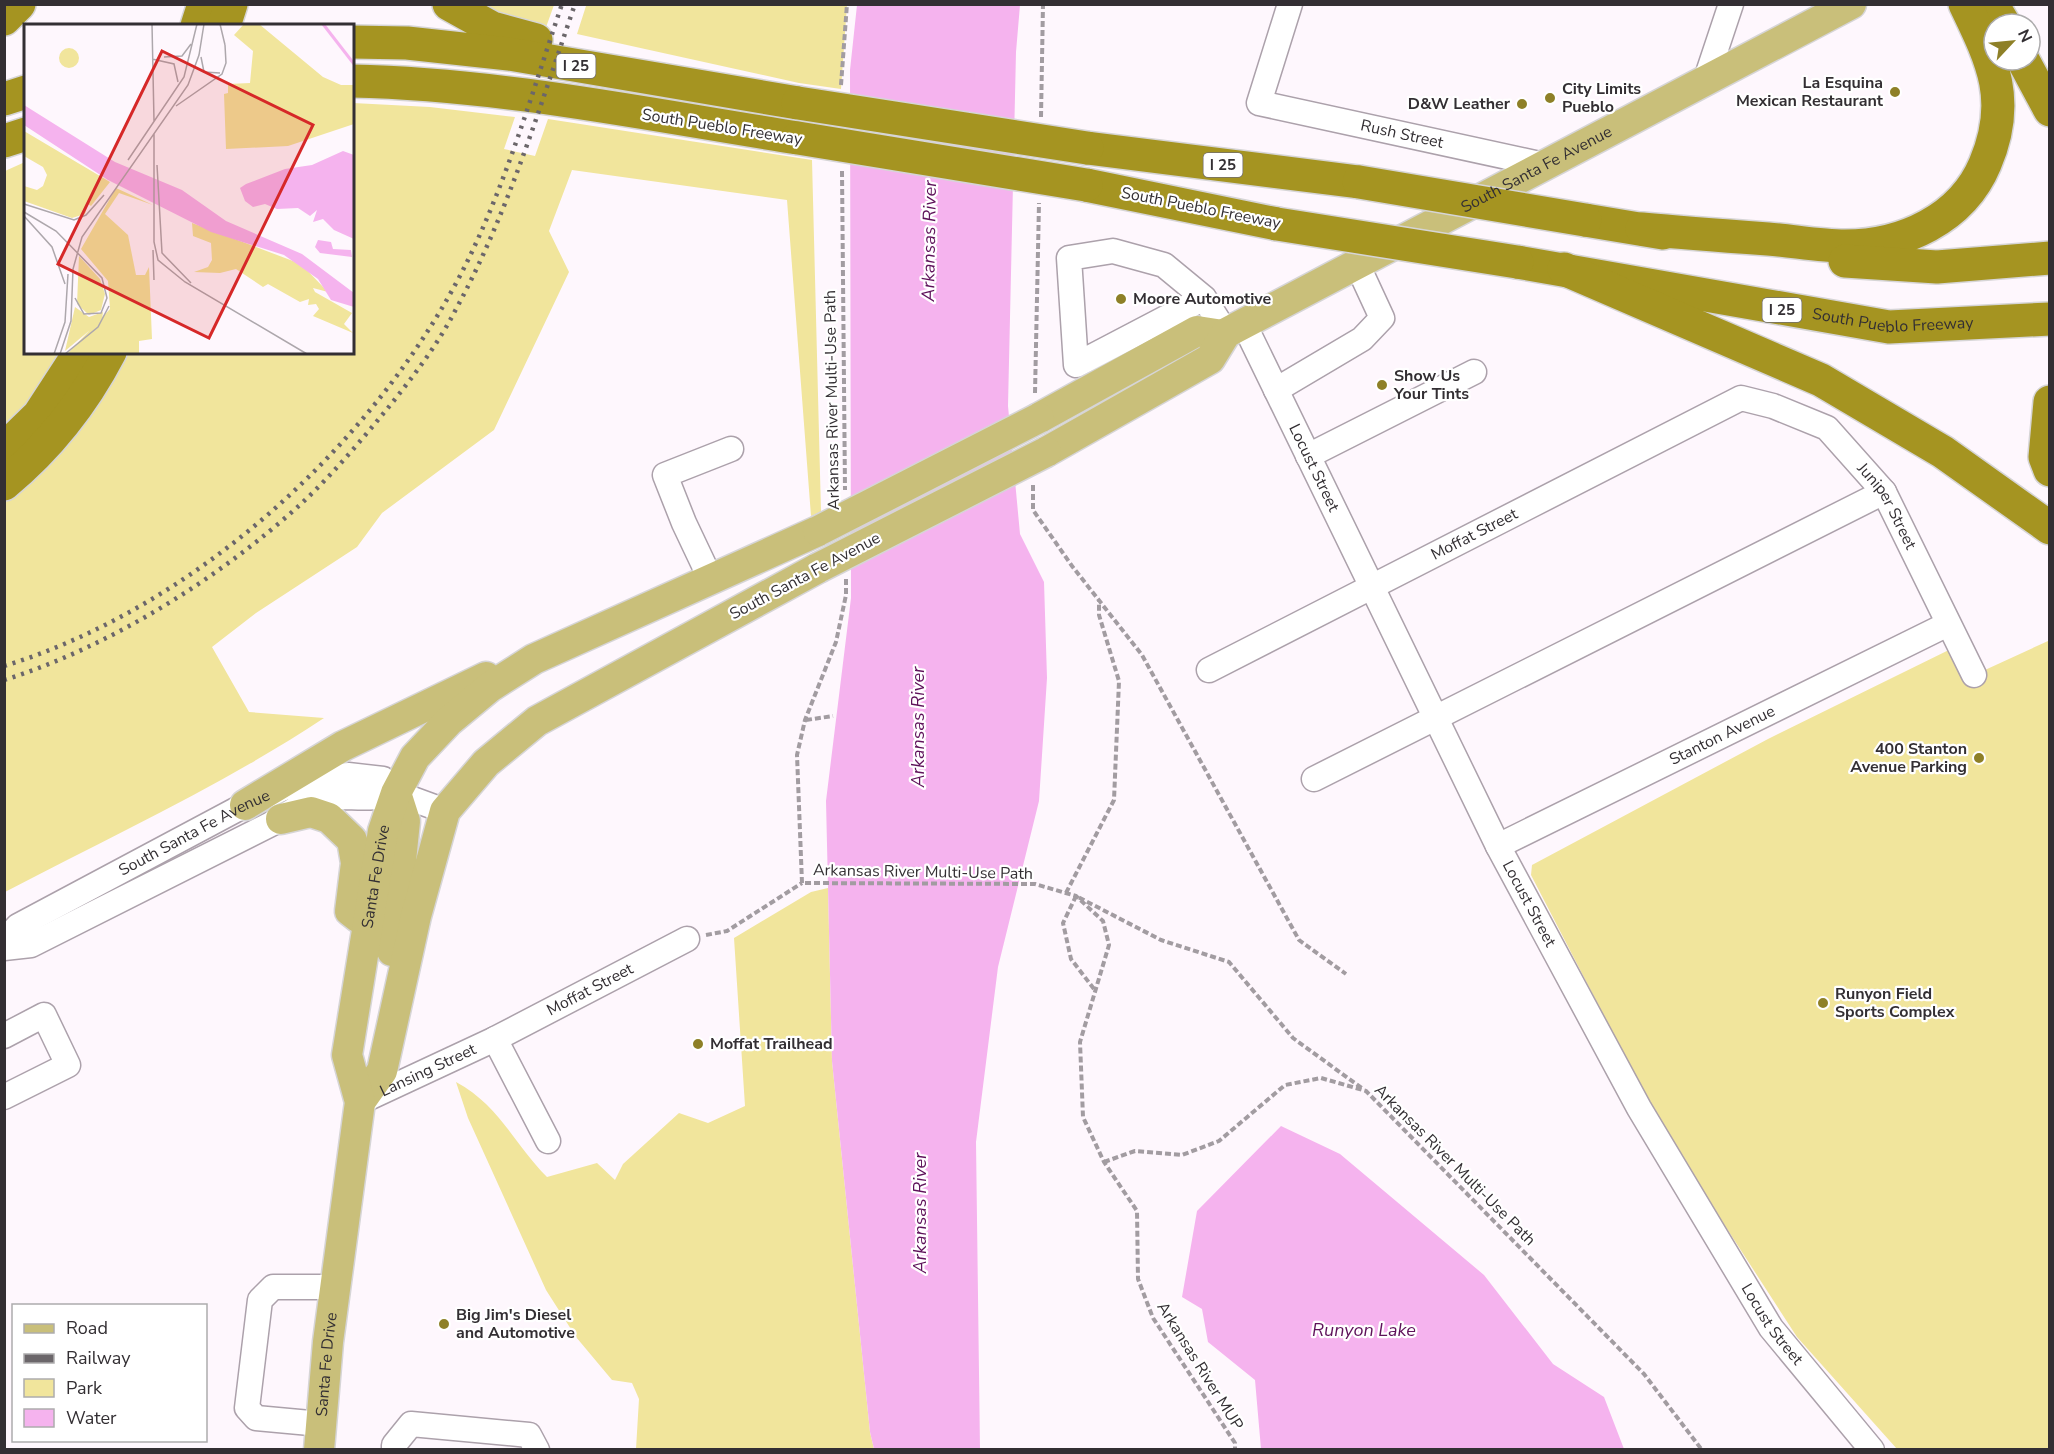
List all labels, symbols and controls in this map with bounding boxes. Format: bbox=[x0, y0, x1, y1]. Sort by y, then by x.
north arrow bbox=[1982, 12, 2042, 72]
inset map bbox=[24, 24, 354, 354]
text: N bbox=[2012, 26, 2037, 46]
road number: I 25 bbox=[556, 54, 596, 78]
place label: La Esquina Mexican Restaurant bbox=[1736, 72, 1884, 112]
place label: City Limits Pueblo bbox=[1562, 78, 1641, 118]
marker: La Esquina Mexican Restaurant bbox=[1888, 85, 1902, 99]
marker: City Limits Pueblo bbox=[1543, 91, 1557, 105]
place label: D&W Leather bbox=[1408, 93, 1511, 115]
marker: D&W Leather bbox=[1515, 97, 1529, 111]
street label: South Pueblo Freeway bbox=[640, 103, 805, 151]
street label: Rush Street bbox=[1358, 114, 1446, 154]
street label: South Santa Fe Avenue bbox=[1457, 121, 1616, 218]
road number: I 25 bbox=[1204, 153, 1242, 177]
water label: Arkansas River bbox=[916, 180, 942, 303]
street label: South Pueblo Freeway bbox=[1119, 182, 1283, 234]
place label: Moore Automotive bbox=[1133, 288, 1272, 310]
street label: Arkansas River Multi-Use Path bbox=[819, 290, 845, 510]
marker: Moore Automotive bbox=[1114, 292, 1128, 306]
road number: I 25 bbox=[1762, 298, 1802, 322]
street label: South Pueblo Freeway bbox=[1811, 303, 1975, 338]
place label: Show Us Your Tints bbox=[1393, 365, 1469, 405]
marker: Show Us Your Tints bbox=[1375, 378, 1389, 392]
street label: Locust Street bbox=[1283, 420, 1345, 516]
street label: Juniper Street bbox=[1851, 457, 1922, 553]
street label: Moffat Street bbox=[1427, 503, 1522, 566]
street label: South Santa Fe Avenue bbox=[726, 527, 884, 625]
water label: Arkansas River bbox=[906, 666, 930, 789]
street label: Stanton Avenue bbox=[1666, 700, 1779, 771]
place label: 400 Stanton Avenue Parking bbox=[1850, 738, 1967, 778]
marker: 400 Stanton Avenue Parking bbox=[1972, 751, 1986, 765]
street label: South Santa Fe Avenue bbox=[115, 784, 273, 881]
street label: Santa Fe Drive bbox=[357, 822, 395, 930]
street label: Locust Street bbox=[1497, 857, 1561, 951]
street label: Arkansas River Multi-Use Path bbox=[813, 859, 1033, 885]
street label: Moffat Street bbox=[543, 958, 637, 1021]
place label: Runyon Field Sports Complex bbox=[1835, 983, 1955, 1023]
marker: Runyon Field Sports Complex bbox=[1816, 996, 1830, 1010]
place label: Moffat Trailhead bbox=[710, 1033, 833, 1055]
marker: Moffat Trailhead bbox=[691, 1037, 705, 1051]
street label: Lansing Street bbox=[376, 1038, 480, 1102]
street label: Arkansas River Multi-Use Path bbox=[1369, 1079, 1541, 1251]
water label: Arkansas River bbox=[908, 1152, 932, 1275]
street label: Locust Street bbox=[1736, 1279, 1808, 1370]
street label: Arkansas River MUP bbox=[1152, 1298, 1248, 1434]
legend bbox=[12, 1304, 207, 1442]
place label: Big Jim's Diesel and Automotive bbox=[456, 1304, 575, 1344]
street label: Santa Fe Drive bbox=[311, 1311, 343, 1417]
text: Road bbox=[66, 1316, 108, 1340]
marker: Big Jim's Diesel and Automotive bbox=[437, 1317, 451, 1331]
water label: Runyon Lake bbox=[1312, 1318, 1416, 1342]
text: Railway bbox=[66, 1346, 131, 1370]
text: Park bbox=[66, 1376, 103, 1400]
text: Water bbox=[66, 1406, 117, 1430]

